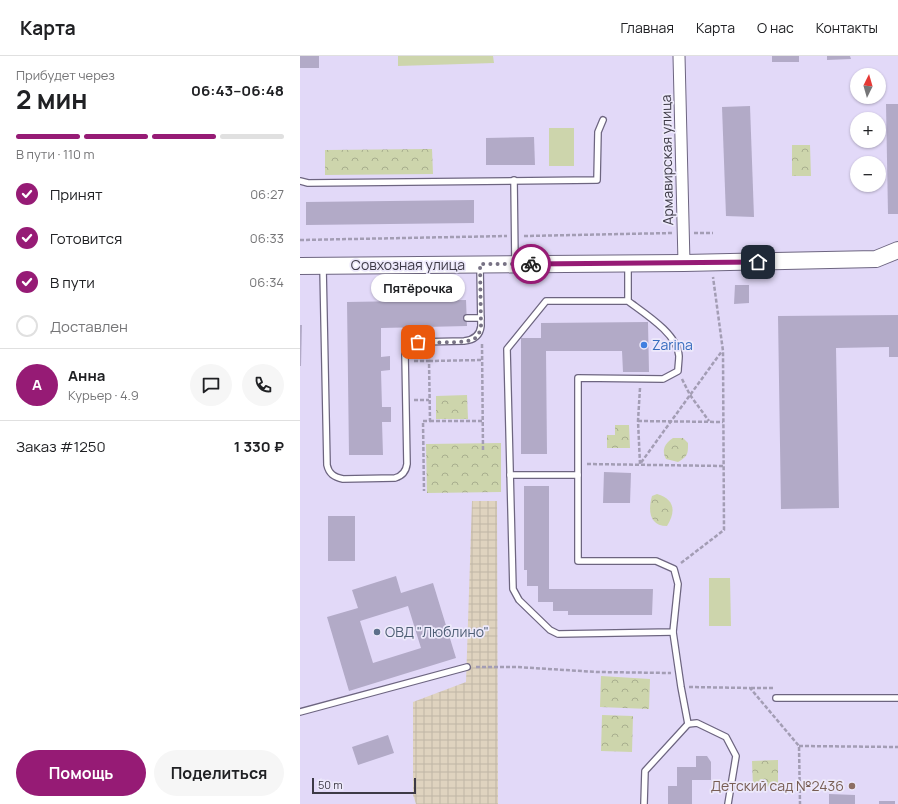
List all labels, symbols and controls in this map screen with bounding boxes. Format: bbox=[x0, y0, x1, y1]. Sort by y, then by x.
text: Карта bbox=[20, 15, 76, 41]
text: Главная bbox=[621, 18, 674, 37]
text: Карта bbox=[696, 18, 735, 37]
text: О нас bbox=[757, 18, 794, 37]
text: Контакты bbox=[816, 18, 878, 37]
text: Прибудет через bbox=[16, 66, 115, 84]
north arrow bbox=[850, 68, 886, 104]
map controls bbox=[850, 68, 886, 192]
text: 06:43–06:48 bbox=[191, 80, 284, 101]
text: 2 мин bbox=[16, 81, 88, 117]
street label: Армавирская улица bbox=[656, 94, 677, 226]
button: + bbox=[850, 112, 886, 148]
text: В пути · 110 m bbox=[16, 145, 95, 163]
button: − bbox=[850, 156, 886, 192]
icon: check bbox=[16, 183, 38, 205]
text: Принят bbox=[50, 184, 103, 205]
text: 06:27 bbox=[250, 185, 284, 203]
icon: check bbox=[16, 227, 38, 249]
text: Готовится bbox=[50, 228, 122, 249]
text: 06:33 bbox=[250, 229, 284, 247]
courier bbox=[511, 244, 551, 284]
pin bbox=[741, 245, 775, 279]
icon: home bbox=[747, 251, 769, 273]
icon: bike bbox=[520, 253, 542, 275]
street label: Совхозная улица bbox=[351, 255, 465, 274]
icon: check bbox=[16, 271, 38, 293]
text: В пути bbox=[50, 272, 95, 293]
text: 06:34 bbox=[249, 273, 284, 291]
callout: Пятёрочка bbox=[371, 274, 465, 302]
text: Пятёрочка bbox=[383, 279, 453, 297]
text: Доставлен bbox=[50, 316, 128, 337]
pin bbox=[401, 325, 435, 359]
icon: bag bbox=[407, 331, 429, 353]
place label: Zarina bbox=[652, 335, 693, 354]
marker: Zarina bbox=[639, 340, 649, 350]
button: chat bbox=[190, 364, 232, 406]
button: phone bbox=[242, 364, 284, 406]
text: Анна bbox=[68, 365, 105, 386]
text: А bbox=[32, 374, 42, 395]
text: Курьер · 4.9 bbox=[68, 386, 139, 404]
text: Заказ #1250 bbox=[16, 436, 106, 457]
text: 1 330 ₽ bbox=[234, 436, 284, 457]
place label: ОВД "Люблино" bbox=[385, 622, 489, 641]
marker: ОВД "Люблино" bbox=[372, 627, 382, 637]
button: Помощь bbox=[16, 750, 146, 796]
button: Поделиться bbox=[154, 750, 284, 796]
scale bar bbox=[312, 776, 416, 795]
place label: Детский сад №2436 bbox=[711, 776, 844, 795]
text: 50 m bbox=[318, 777, 343, 792]
marker: Детский сад №2436 bbox=[847, 781, 857, 791]

